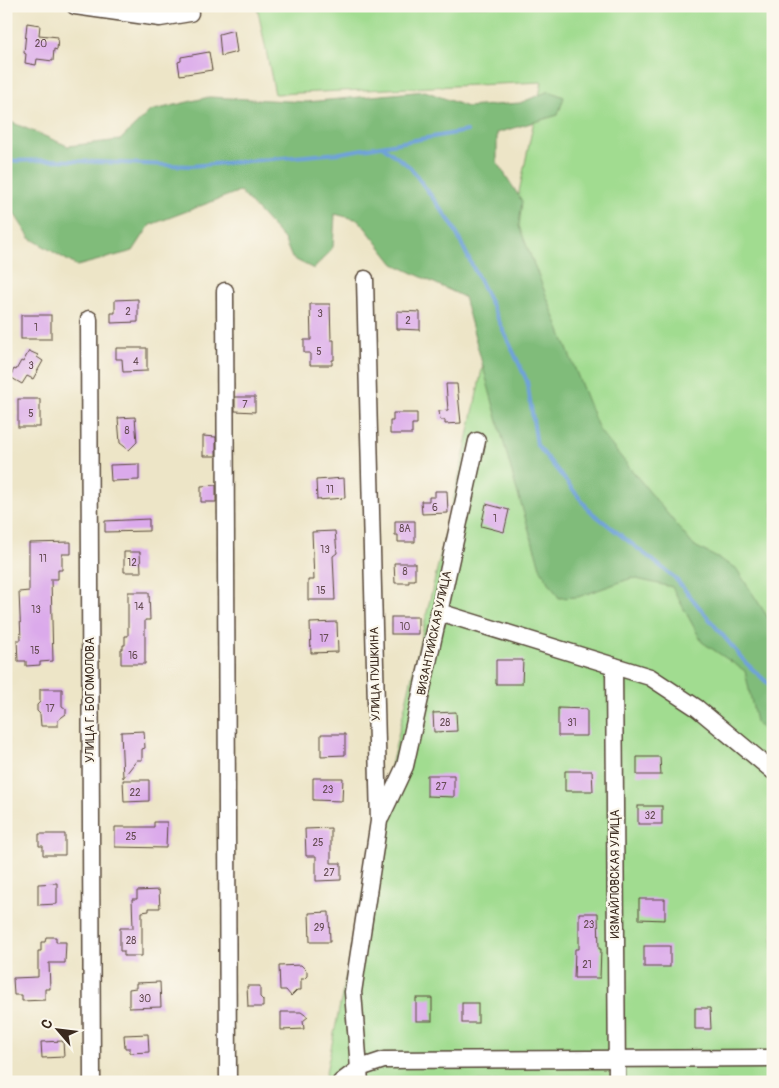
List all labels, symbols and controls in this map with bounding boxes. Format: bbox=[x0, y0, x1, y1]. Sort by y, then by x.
house number: 20 bbox=[35, 38, 47, 50]
house number: 2 bbox=[125, 306, 131, 318]
house number: 3 bbox=[317, 308, 323, 320]
house number: 2 bbox=[405, 315, 411, 327]
house number: 1 bbox=[34, 322, 38, 334]
house number: 5 bbox=[316, 346, 322, 358]
house number: 4 bbox=[133, 356, 139, 368]
house number: 3 bbox=[28, 360, 34, 372]
house number: 7 bbox=[242, 399, 248, 411]
house number: 5 bbox=[28, 408, 34, 420]
house number: 8 bbox=[124, 425, 130, 437]
house number: 11 bbox=[326, 484, 334, 496]
house number: 6 bbox=[432, 502, 438, 514]
house number: 1 bbox=[493, 513, 497, 525]
house number: 8А bbox=[399, 523, 411, 535]
house number: 13 bbox=[320, 544, 330, 556]
house number: 11 bbox=[39, 553, 47, 565]
house number: 12 bbox=[127, 557, 137, 569]
house number: 8 bbox=[402, 566, 408, 578]
street label: ВИЗАНТИЙСКАЯ УЛИЦА bbox=[414, 569, 455, 697]
house number: 15 bbox=[316, 585, 326, 597]
house number: 14 bbox=[134, 601, 144, 613]
house number: 13 bbox=[31, 604, 41, 616]
house number: 10 bbox=[400, 621, 411, 633]
street label: УЛИЦА ПУШКИНА bbox=[367, 627, 384, 721]
house number: 17 bbox=[319, 633, 329, 645]
street label: УЛИЦА Г. БОГОМОЛОВА bbox=[83, 637, 98, 763]
house number: 15 bbox=[30, 645, 40, 657]
house number: 16 bbox=[128, 650, 138, 662]
house number: 17 bbox=[45, 703, 55, 715]
house number: 28 bbox=[440, 717, 450, 729]
house number: 31 bbox=[567, 717, 577, 729]
house number: 27 bbox=[436, 781, 447, 793]
house number: 23 bbox=[323, 784, 334, 796]
house number: 22 bbox=[129, 787, 141, 799]
street label: ИЗМАЙЛОВСКАЯ УЛИЦА bbox=[608, 809, 623, 939]
house number: 32 bbox=[644, 810, 656, 822]
house number: 25 bbox=[125, 831, 137, 843]
house number: 25 bbox=[312, 837, 324, 849]
house number: 27 bbox=[324, 867, 335, 879]
house number: 23 bbox=[584, 919, 595, 931]
house number: 29 bbox=[314, 922, 324, 934]
house number: 28 bbox=[126, 935, 136, 947]
house number: 21 bbox=[582, 959, 592, 971]
house number: 30 bbox=[139, 993, 151, 1005]
north arrow bbox=[32, 1006, 82, 1056]
text: С bbox=[37, 1016, 57, 1032]

